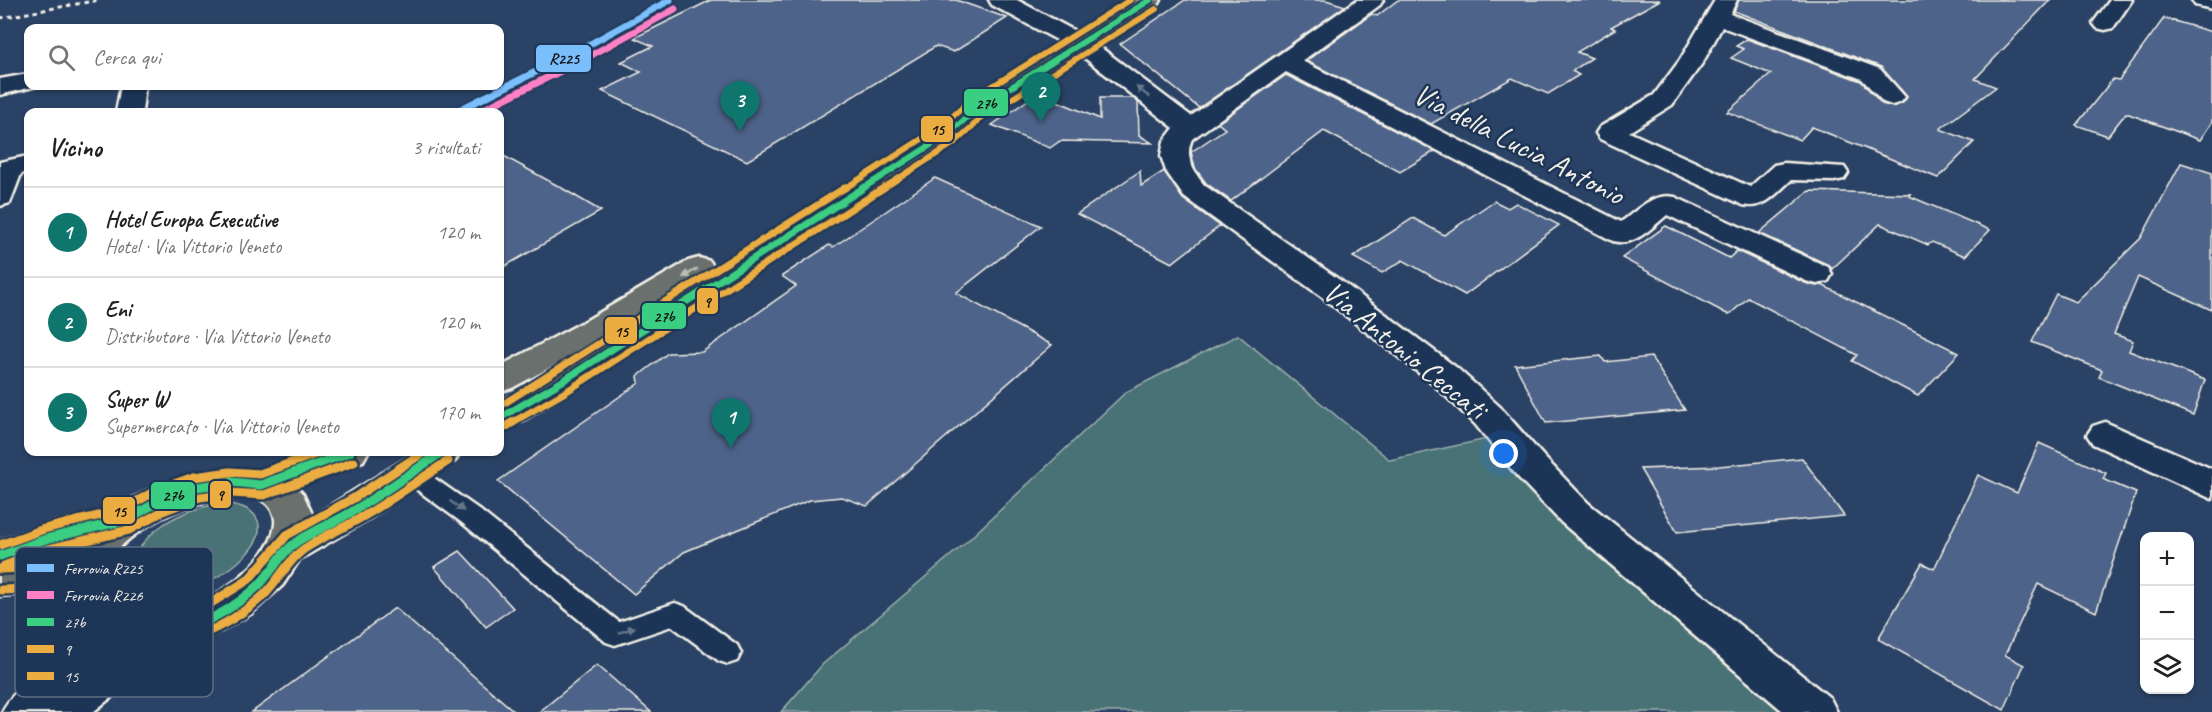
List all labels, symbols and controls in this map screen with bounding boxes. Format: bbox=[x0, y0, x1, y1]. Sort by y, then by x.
search box bbox=[24, 24, 504, 90]
icon: search bbox=[45, 41, 78, 74]
text: Cerca qui bbox=[93, 43, 161, 71]
line badge: R225 bbox=[535, 44, 592, 73]
text: R225 bbox=[549, 49, 581, 69]
pin: 2 bbox=[1022, 72, 1060, 122]
street label: Via della Lucia Antonio bbox=[1407, 75, 1632, 214]
pin: 3 bbox=[720, 82, 760, 131]
one-way arrow bbox=[1135, 85, 1151, 98]
line badge: 27b bbox=[963, 88, 1009, 117]
text: 27b bbox=[975, 94, 999, 114]
line badge: 15 bbox=[920, 115, 954, 143]
text: 15 bbox=[930, 120, 946, 140]
text: Vicino bbox=[48, 131, 102, 164]
text: 3 risultati bbox=[412, 135, 480, 160]
text: Hotel Europa Executive bbox=[105, 206, 277, 234]
text: 1 bbox=[63, 220, 72, 245]
text: 120 m bbox=[437, 220, 480, 245]
text: Hotel · Via Vittorio Veneto bbox=[105, 234, 281, 259]
one-way arrow bbox=[682, 267, 698, 278]
street label: Via Antonio Ceccati bbox=[1316, 273, 1497, 430]
line badge: 9 bbox=[696, 287, 719, 315]
text: 9 bbox=[703, 292, 712, 312]
text: Eni bbox=[105, 296, 131, 324]
line badge: 27b bbox=[641, 302, 687, 330]
text: 27b bbox=[653, 307, 677, 327]
text: 2 bbox=[63, 310, 72, 335]
text: 120 m bbox=[437, 310, 480, 335]
line badge: 15 bbox=[604, 316, 638, 345]
text: 15 bbox=[614, 322, 630, 342]
text: Distributore · Via Vittorio Veneto bbox=[105, 324, 330, 349]
text: Super W bbox=[105, 386, 168, 414]
pin: 1 bbox=[712, 398, 750, 448]
text: 3 bbox=[63, 400, 72, 425]
text: 170 m bbox=[437, 400, 480, 425]
text: Supermercato · Via Vittorio Veneto bbox=[105, 414, 339, 439]
your location bbox=[1489, 439, 1518, 468]
line badge: 9 bbox=[209, 480, 232, 509]
line badge: 27b bbox=[150, 481, 196, 510]
text: 9 bbox=[216, 485, 225, 505]
text: 27b bbox=[162, 486, 186, 506]
line badge: 15 bbox=[102, 496, 136, 525]
one-way arrow bbox=[448, 500, 464, 512]
text: 15 bbox=[112, 502, 128, 522]
map controls bbox=[2140, 532, 2194, 694]
button: + bbox=[2140, 532, 2194, 586]
legend bbox=[15, 547, 213, 697]
text: Ferrovia R225 bbox=[64, 559, 144, 579]
text: Ferrovia R226 bbox=[64, 586, 144, 606]
button: − bbox=[2140, 586, 2194, 640]
text: 27b bbox=[64, 613, 86, 633]
one-way arrow bbox=[618, 625, 636, 635]
text: 9 bbox=[64, 640, 73, 660]
button: layers bbox=[2140, 640, 2194, 694]
text: 15 bbox=[64, 667, 79, 687]

